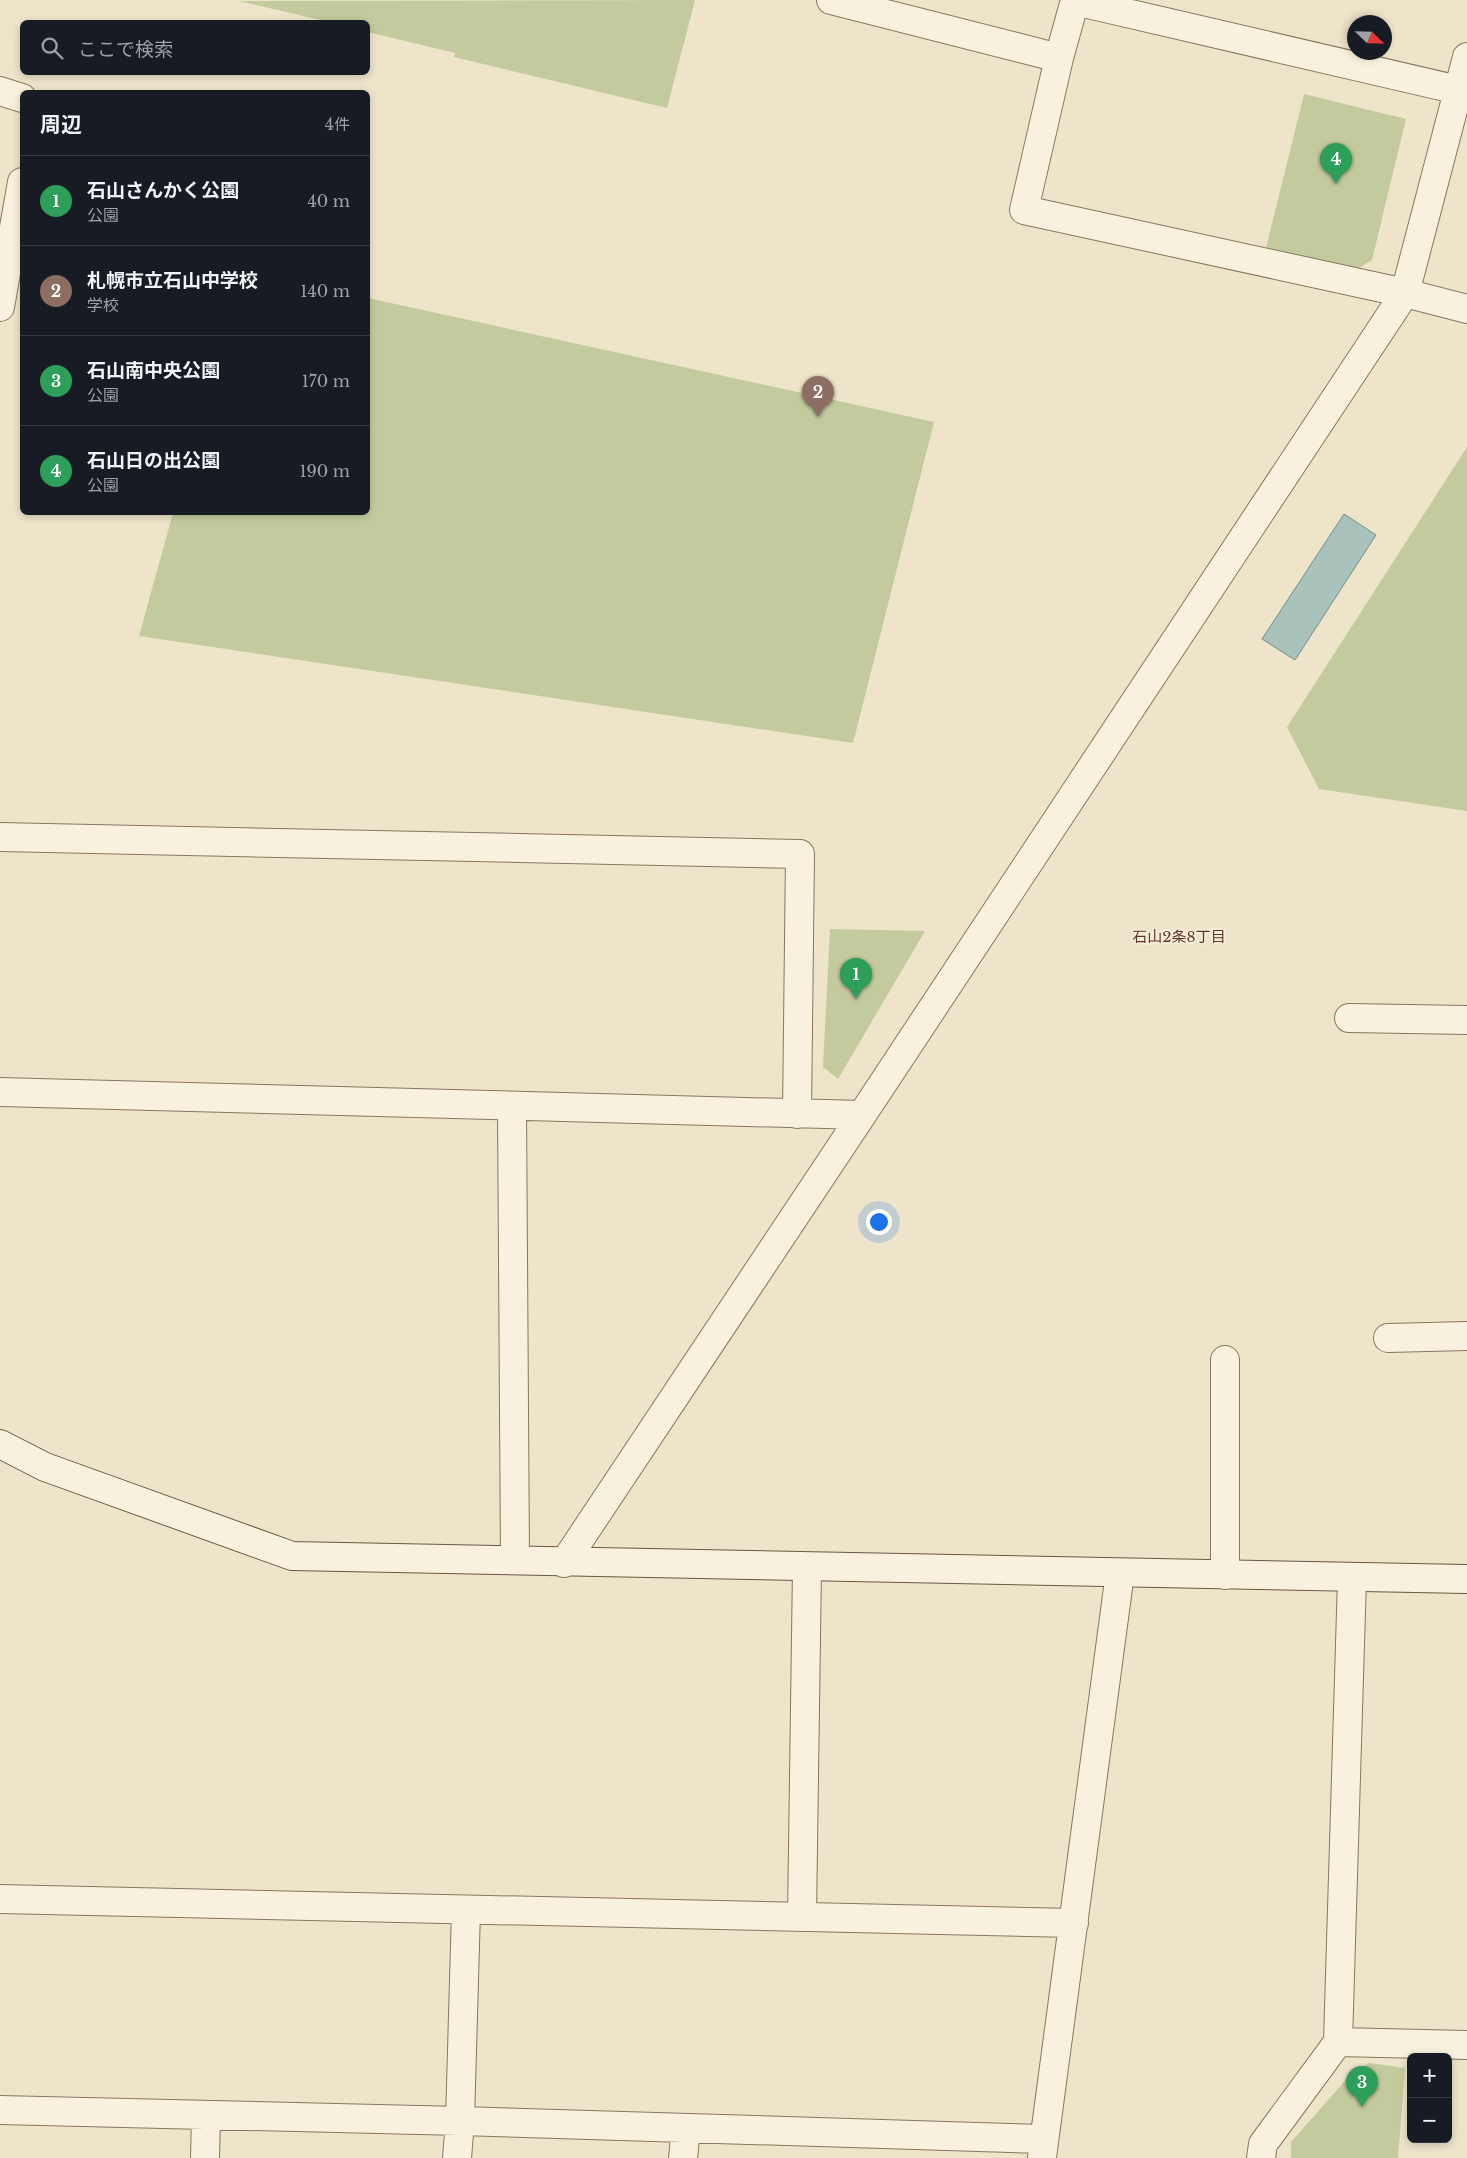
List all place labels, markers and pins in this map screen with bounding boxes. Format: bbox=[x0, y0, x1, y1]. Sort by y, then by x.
pin: 4 bbox=[1320, 143, 1352, 184]
pin: 2 bbox=[802, 376, 834, 417]
pin: 1 bbox=[840, 958, 872, 999]
pin: 3 bbox=[1346, 2066, 1378, 2107]

